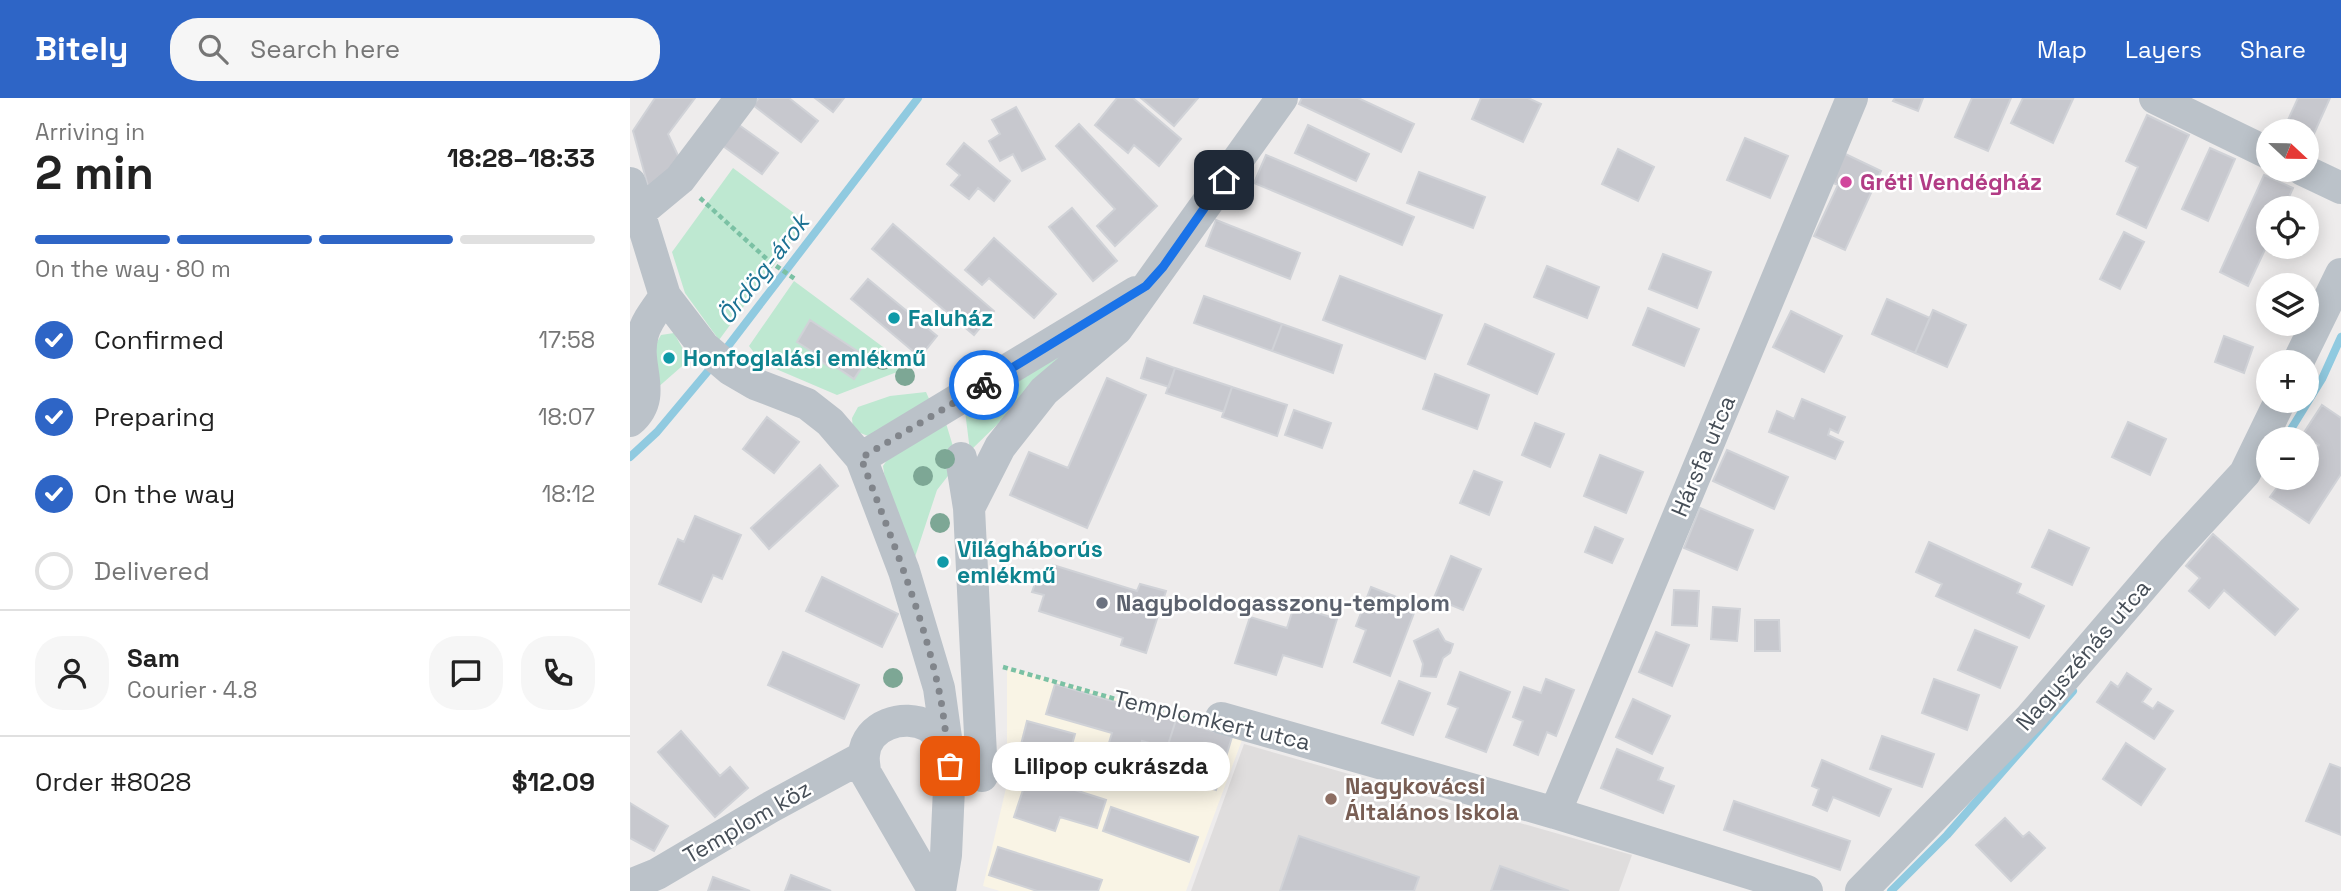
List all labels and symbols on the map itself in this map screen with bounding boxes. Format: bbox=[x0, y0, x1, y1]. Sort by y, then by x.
north arrow bbox=[2256, 119, 2319, 182]
pin bbox=[1194, 150, 1254, 210]
place label: Gréti Vendégház bbox=[1860, 167, 2042, 197]
marker: Gréti Vendégház bbox=[1838, 174, 1854, 190]
water label: Ördög-árok bbox=[710, 205, 818, 330]
place label: Faluház bbox=[908, 303, 993, 333]
marker: Faluház bbox=[886, 310, 902, 326]
place label: Honfoglalási emlékmű bbox=[683, 343, 926, 373]
marker: Honfoglalási emlékmű bbox=[661, 350, 677, 366]
courier bbox=[949, 350, 1019, 420]
street label: Hársfa utca bbox=[1664, 391, 1742, 521]
place label: Világháborús emlékmű bbox=[957, 534, 1103, 590]
marker: Világháborús emlékmű bbox=[935, 554, 951, 570]
street label: Nagyszénás utca bbox=[2009, 573, 2157, 737]
place label: Nagyboldogasszony-templom bbox=[1116, 588, 1450, 618]
marker: Nagyboldogasszony-templom bbox=[1094, 595, 1110, 611]
street label: Templomkert utca bbox=[1111, 683, 1313, 757]
pin bbox=[920, 736, 980, 796]
callout: Lilipop cukrászda bbox=[992, 742, 1230, 790]
place label: Nagykovácsi Általános Iskola bbox=[1345, 771, 1519, 827]
street label: Templom köz bbox=[678, 773, 816, 871]
marker: Nagykovácsi Általános Iskola bbox=[1323, 791, 1339, 807]

